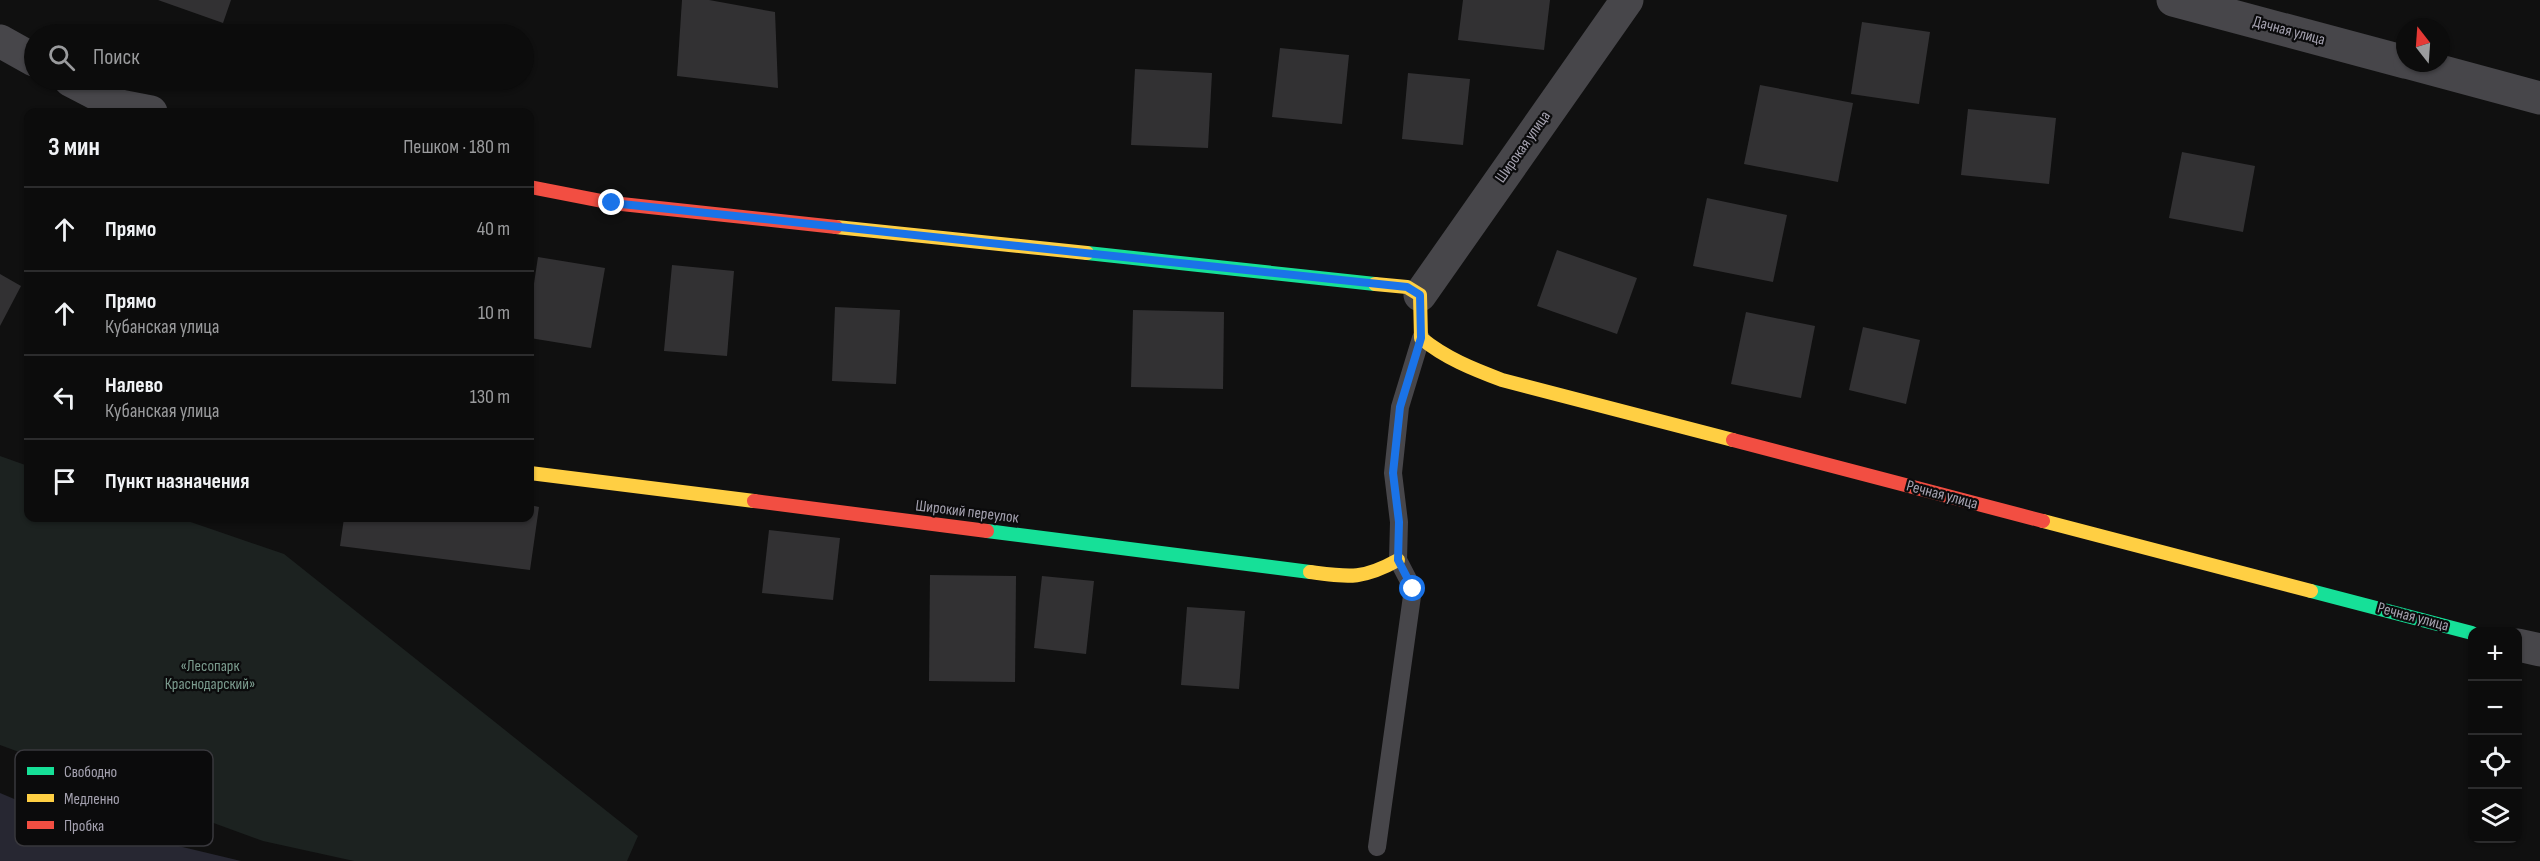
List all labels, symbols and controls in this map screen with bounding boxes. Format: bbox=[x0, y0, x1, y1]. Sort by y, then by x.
street label: Дачная улица bbox=[2251, 12, 2327, 50]
north arrow bbox=[2396, 18, 2450, 72]
search box bbox=[24, 24, 534, 90]
icon: search bbox=[45, 41, 78, 74]
text: Поиск bbox=[93, 44, 139, 71]
street label: Широкая улица bbox=[1491, 107, 1555, 187]
text: 3 мин bbox=[48, 132, 100, 163]
text: Пешком · 180 m bbox=[403, 135, 510, 159]
route end bbox=[598, 189, 624, 215]
icon: ahead bbox=[48, 213, 81, 246]
text: Прямо bbox=[105, 216, 156, 243]
text: 40 m bbox=[477, 217, 510, 241]
text: Прямо bbox=[105, 288, 156, 315]
icon: ahead bbox=[48, 297, 81, 330]
text: 10 m bbox=[478, 301, 510, 325]
text: Кубанская улица bbox=[105, 315, 219, 339]
text: Налево bbox=[105, 372, 163, 399]
icon: left bbox=[48, 381, 81, 414]
text: 130 m bbox=[470, 385, 510, 409]
text: Кубанская улица bbox=[105, 399, 219, 423]
icon: arrive bbox=[48, 465, 81, 498]
text: Пункт назначения bbox=[105, 468, 249, 495]
street label: Речная улица bbox=[1904, 476, 1980, 514]
street label: Широкий переулок bbox=[914, 496, 1021, 528]
route start bbox=[1399, 575, 1425, 601]
street label: Речная улица bbox=[2375, 598, 2451, 636]
map controls bbox=[2468, 627, 2522, 843]
button: + bbox=[2468, 627, 2522, 681]
park label: «Лесопарк Краснодарский» bbox=[165, 657, 255, 694]
button: − bbox=[2468, 681, 2522, 735]
button: locate bbox=[2468, 735, 2522, 789]
legend bbox=[15, 750, 213, 846]
text: Свободно bbox=[64, 763, 117, 782]
button: layers bbox=[2468, 789, 2522, 843]
text: Медленно bbox=[64, 790, 120, 809]
text: Пробка bbox=[64, 817, 104, 836]

